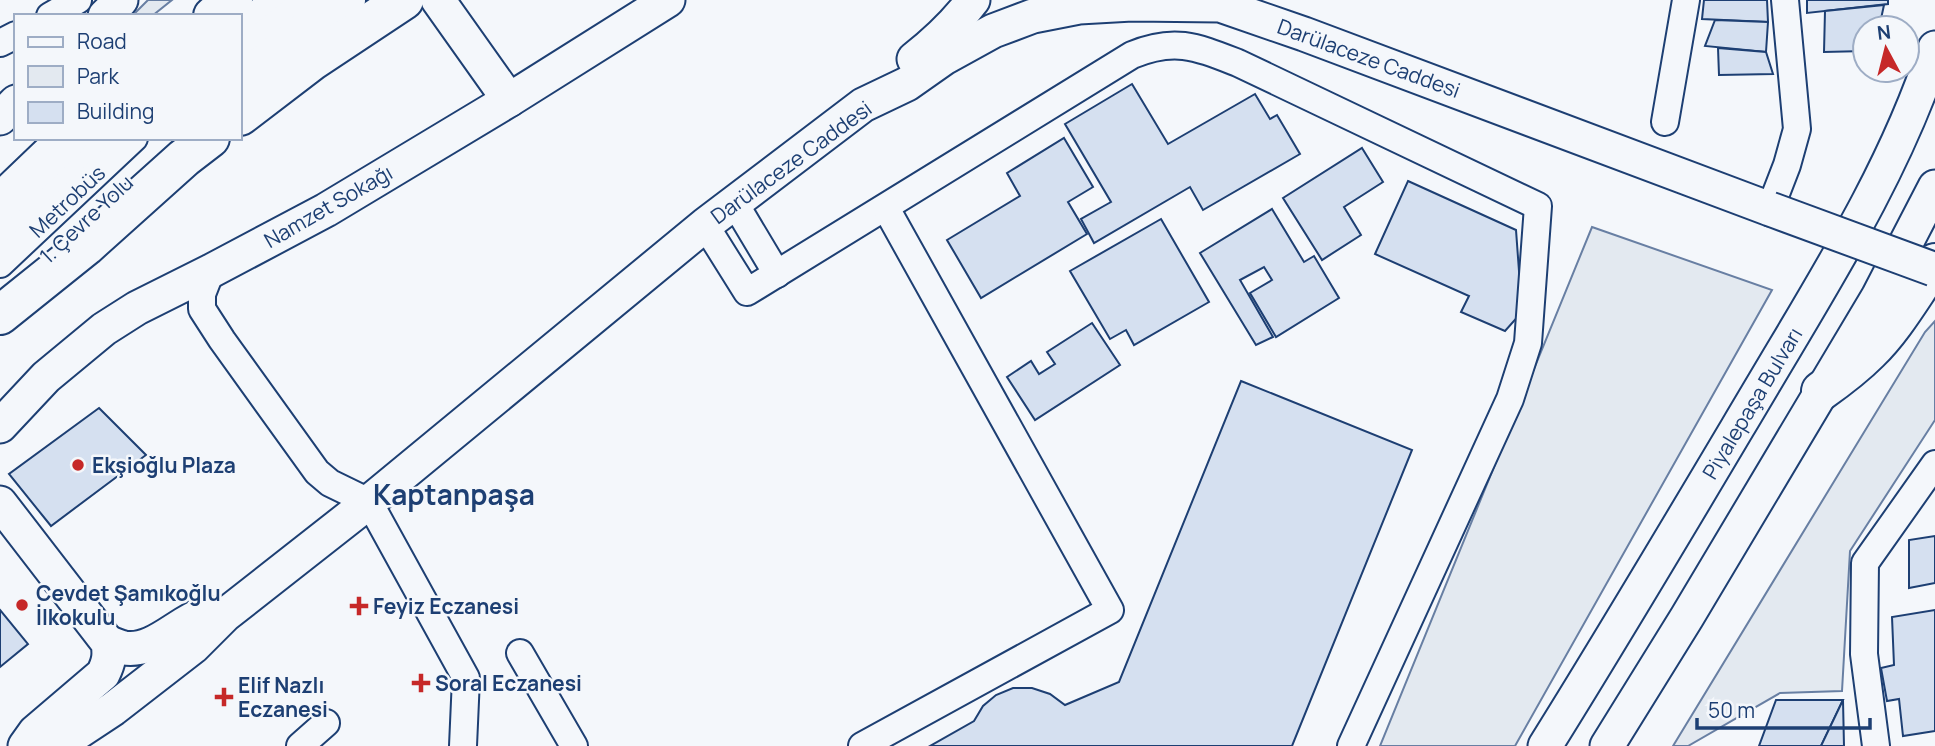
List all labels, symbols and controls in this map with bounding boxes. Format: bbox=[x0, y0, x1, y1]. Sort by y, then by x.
street label: Darülaceze Caddesi bbox=[1274, 12, 1464, 104]
legend bbox=[14, 14, 242, 140]
north arrow bbox=[1851, 14, 1921, 84]
text: N bbox=[1876, 18, 1892, 46]
text: Road bbox=[77, 27, 127, 55]
text: Park bbox=[77, 62, 119, 90]
street label: Darülaceze Caddesi bbox=[705, 94, 877, 230]
text: Building bbox=[77, 97, 154, 125]
street label: Namzet Sokağı bbox=[259, 158, 397, 254]
street label: Metrobüs bbox=[23, 159, 111, 243]
street label: 1. Çevre Yolu bbox=[33, 169, 139, 269]
street label: Piyalepaşa Bulvarı bbox=[1696, 322, 1808, 484]
place label: Ekşioğlu Plaza bbox=[92, 451, 236, 479]
marker: Ekşioğlu Plaza bbox=[70, 457, 86, 473]
district label: Kaptanpaşa bbox=[373, 475, 535, 513]
place label: Cevdet Şamıkoğlu İlkokulu bbox=[36, 579, 221, 631]
place label: Feyiz Eczanesi bbox=[373, 592, 519, 620]
marker: Cevdet Şamıkoğlu İlkokulu bbox=[14, 597, 30, 613]
marker: Feyiz Eczanesi bbox=[351, 598, 367, 614]
place label: Soral Eczanesi bbox=[435, 669, 582, 697]
place label: Elif Nazlı Eczanesi bbox=[238, 671, 328, 723]
marker: Soral Eczanesi bbox=[413, 675, 429, 691]
scale bar bbox=[1697, 686, 1870, 730]
marker: Elif Nazlı Eczanesi bbox=[216, 689, 232, 705]
text: 50 m bbox=[1708, 696, 1755, 724]

